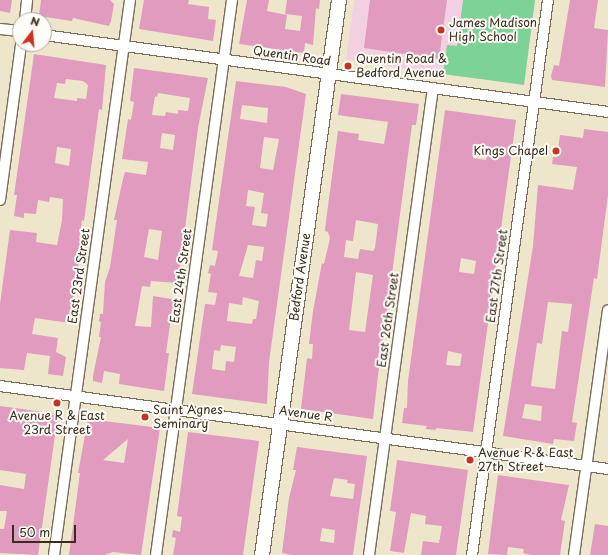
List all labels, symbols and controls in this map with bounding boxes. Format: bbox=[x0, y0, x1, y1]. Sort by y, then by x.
north arrow bbox=[12, 12, 52, 52]
text: N bbox=[29, 12, 42, 30]
place label: James Madison High School bbox=[449, 16, 538, 44]
marker: James Madison High School bbox=[436, 25, 446, 35]
street label: Quentin Road bbox=[252, 43, 332, 69]
place label: Quentin Road & Bedford Avenue bbox=[356, 52, 448, 80]
marker: Quentin Road & Bedford Avenue bbox=[343, 61, 353, 71]
place label: Kings Chapel bbox=[474, 144, 548, 158]
marker: Kings Chapel bbox=[551, 146, 561, 156]
street label: East 23rd Street bbox=[65, 227, 93, 325]
street label: East 24th Street bbox=[167, 228, 195, 324]
street label: East 27th Street bbox=[483, 228, 511, 324]
street label: Bedford Avenue bbox=[287, 232, 313, 322]
street label: East 26th Street bbox=[374, 271, 402, 369]
marker: Avenue R & East 23rd Street bbox=[52, 398, 62, 408]
place label: Saint Agnes Seminary bbox=[153, 403, 223, 431]
street label: Avenue R bbox=[278, 403, 334, 425]
place label: Avenue R & East 23rd Street bbox=[9, 409, 105, 437]
marker: Saint Agnes Seminary bbox=[140, 412, 150, 422]
place label: Avenue R & East 27th Street bbox=[478, 446, 574, 474]
marker: Avenue R & East 27th Street bbox=[465, 455, 475, 465]
scale bar bbox=[14, 517, 78, 543]
text: 50 m bbox=[19, 523, 50, 541]

